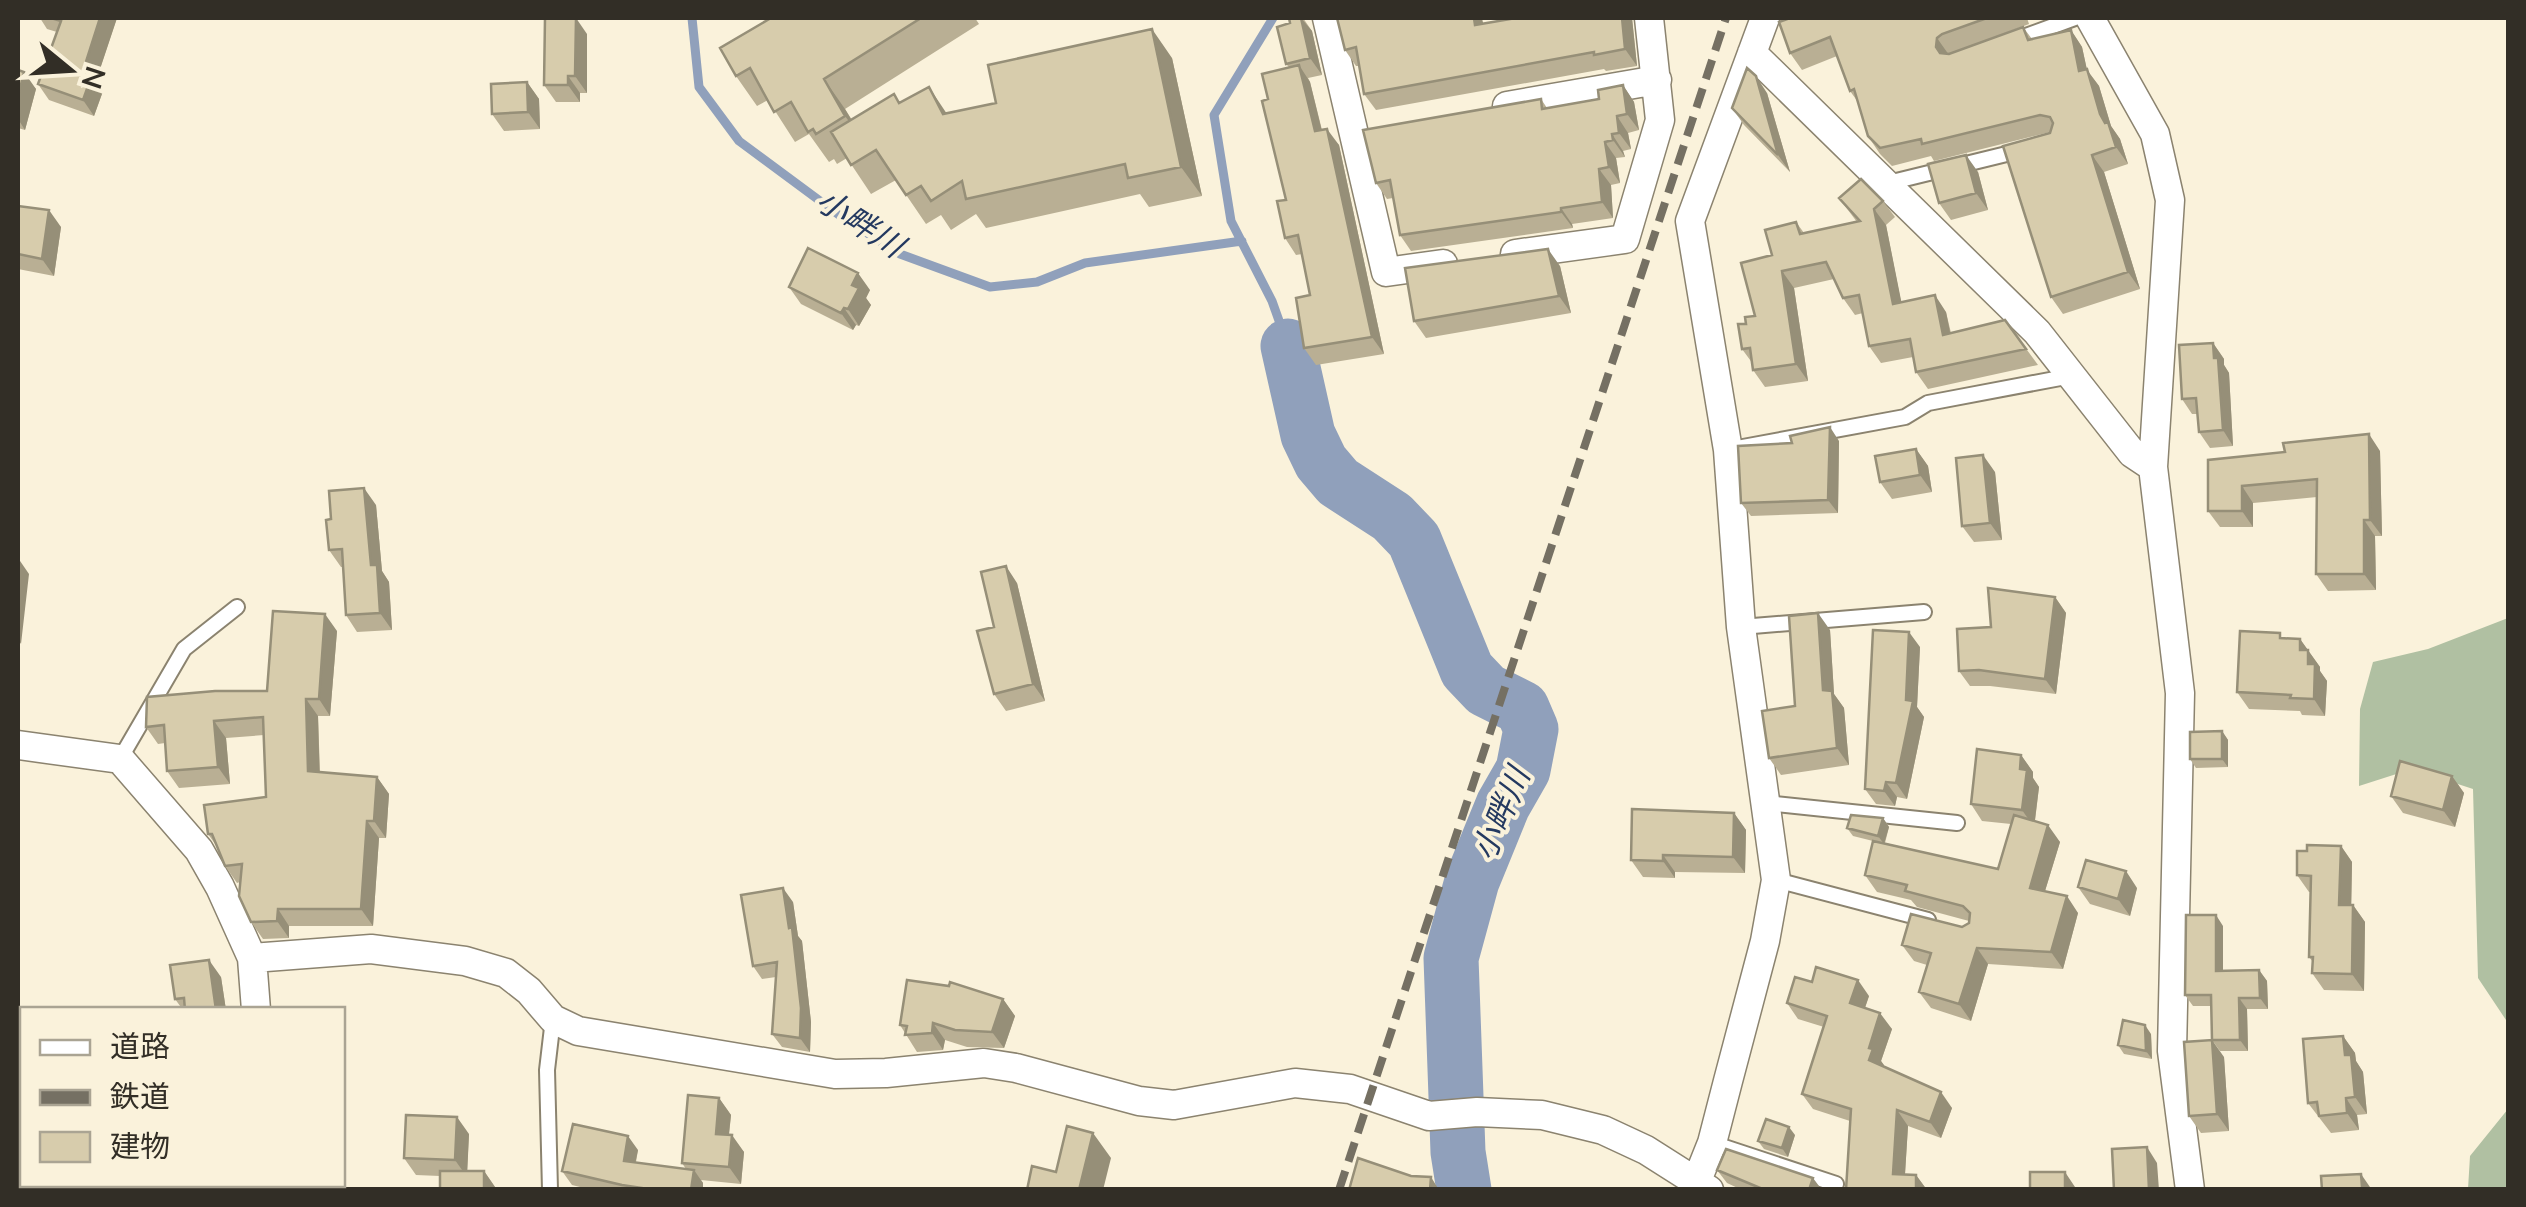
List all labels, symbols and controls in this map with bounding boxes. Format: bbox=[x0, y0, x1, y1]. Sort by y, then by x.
north arrow bbox=[20, 20, 120, 120]
text: N bbox=[74, 62, 114, 93]
water label: 小畔川 bbox=[809, 179, 914, 267]
water label: 小畔川 bbox=[1463, 759, 1538, 866]
legend bbox=[20, 1007, 345, 1187]
text: 道路 bbox=[110, 1027, 170, 1065]
text: 鉄道 bbox=[110, 1077, 170, 1115]
text: 建物 bbox=[110, 1127, 170, 1165]

